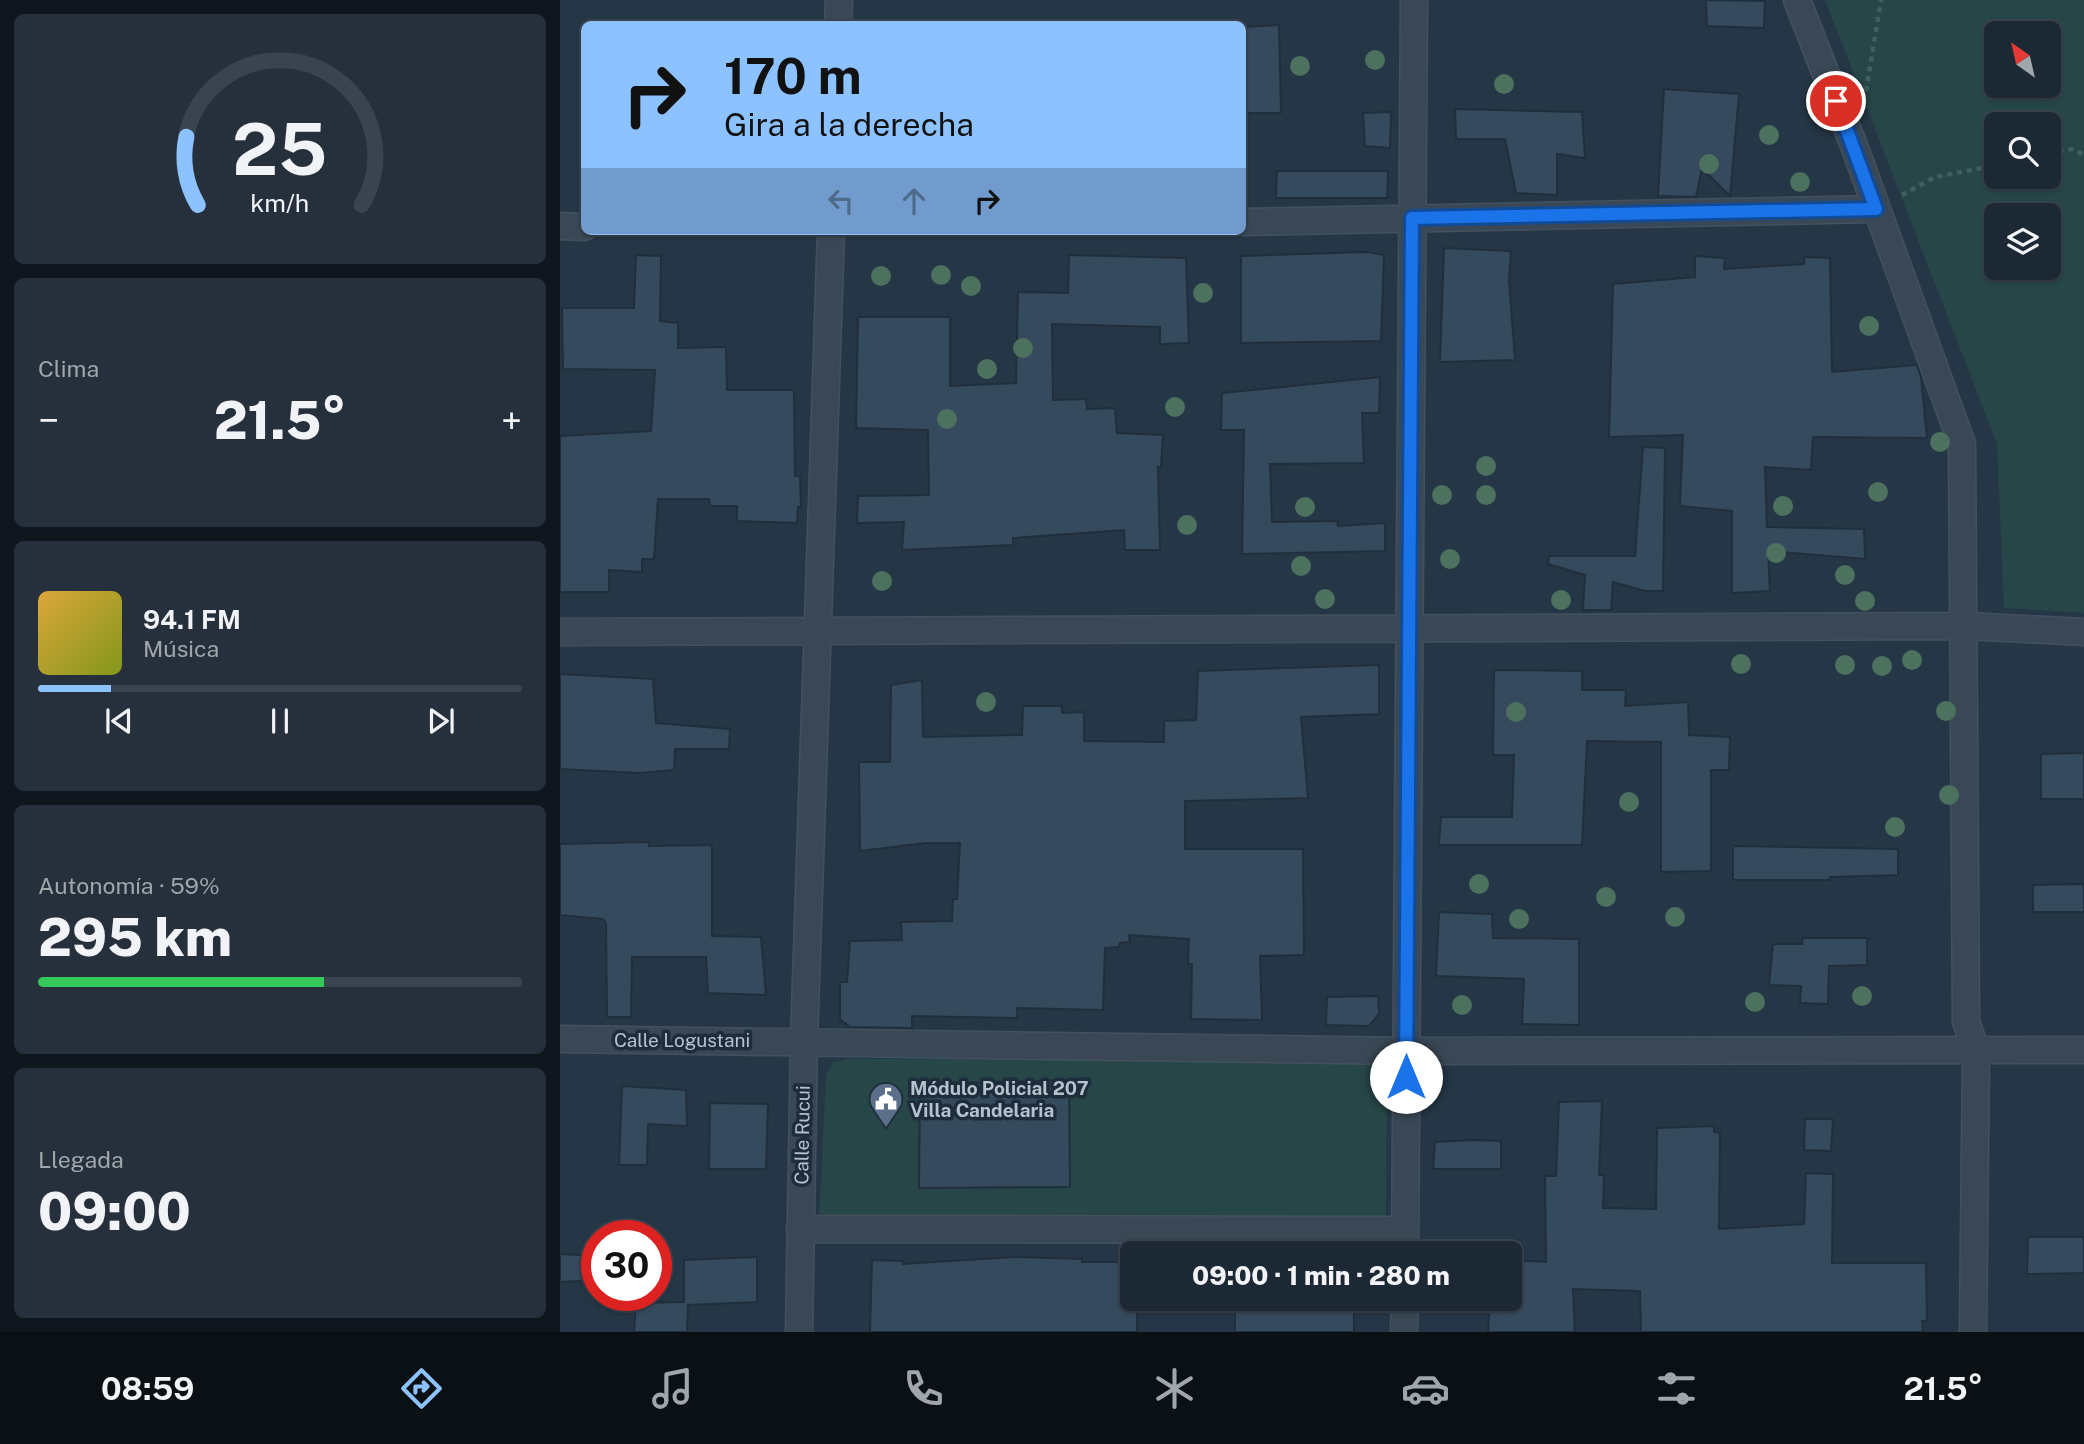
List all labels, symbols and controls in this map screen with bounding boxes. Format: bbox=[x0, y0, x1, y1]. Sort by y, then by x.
north arrow bbox=[1984, 21, 2062, 98]
map controls bbox=[1984, 21, 2061, 280]
text: 170 m bbox=[724, 47, 862, 105]
icon: right bbox=[609, 49, 700, 140]
pin bbox=[1806, 71, 1866, 131]
icon: arrive bbox=[1817, 82, 1855, 120]
text: 25 bbox=[232, 106, 328, 191]
text: Gira a la derecha bbox=[724, 106, 974, 143]
button: search bbox=[1984, 112, 2061, 189]
icon: left bbox=[822, 182, 860, 220]
icon: ahead bbox=[895, 182, 933, 220]
icon: right bbox=[968, 182, 1006, 220]
text: km/h bbox=[251, 188, 309, 218]
button: layers bbox=[1984, 203, 2061, 280]
text: Clima bbox=[38, 355, 99, 382]
text: 21.5° bbox=[214, 390, 346, 451]
text: − bbox=[38, 398, 59, 443]
text: + bbox=[501, 398, 522, 443]
text: 94.1 FM bbox=[143, 604, 241, 635]
text: Música bbox=[143, 635, 219, 662]
icon: previous bbox=[100, 702, 138, 740]
icon: pause bbox=[261, 702, 299, 740]
icon: next bbox=[422, 702, 460, 740]
text: Autonomía · 59% bbox=[38, 872, 220, 899]
text: 295 km bbox=[38, 907, 232, 968]
street label: Calle Logustani bbox=[614, 1029, 750, 1051]
position arrow bbox=[1369, 1040, 1443, 1114]
place label: Módulo Policial 207 Villa Candelaria bbox=[910, 1077, 1089, 1121]
public building icon: Módulo Policial 207 Villa Candelaria bbox=[867, 1080, 905, 1129]
street label: Calle Rucui bbox=[790, 1085, 814, 1185]
text: Llegada bbox=[38, 1146, 124, 1173]
text: 09:00 bbox=[38, 1181, 191, 1242]
speed limit sign: 30 bbox=[581, 1220, 672, 1311]
text: 09:00 · 1 min · 280 m bbox=[1192, 1260, 1450, 1291]
icon: directions bbox=[397, 1364, 446, 1413]
icon: music bbox=[648, 1364, 697, 1413]
icon: phone bbox=[899, 1364, 948, 1413]
icon: climate bbox=[1150, 1364, 1199, 1413]
icon: car bbox=[1401, 1364, 1450, 1413]
icon: filters bbox=[1652, 1364, 1701, 1413]
text: 08:59 bbox=[101, 1370, 194, 1407]
text: 21.5° bbox=[1903, 1370, 1983, 1407]

